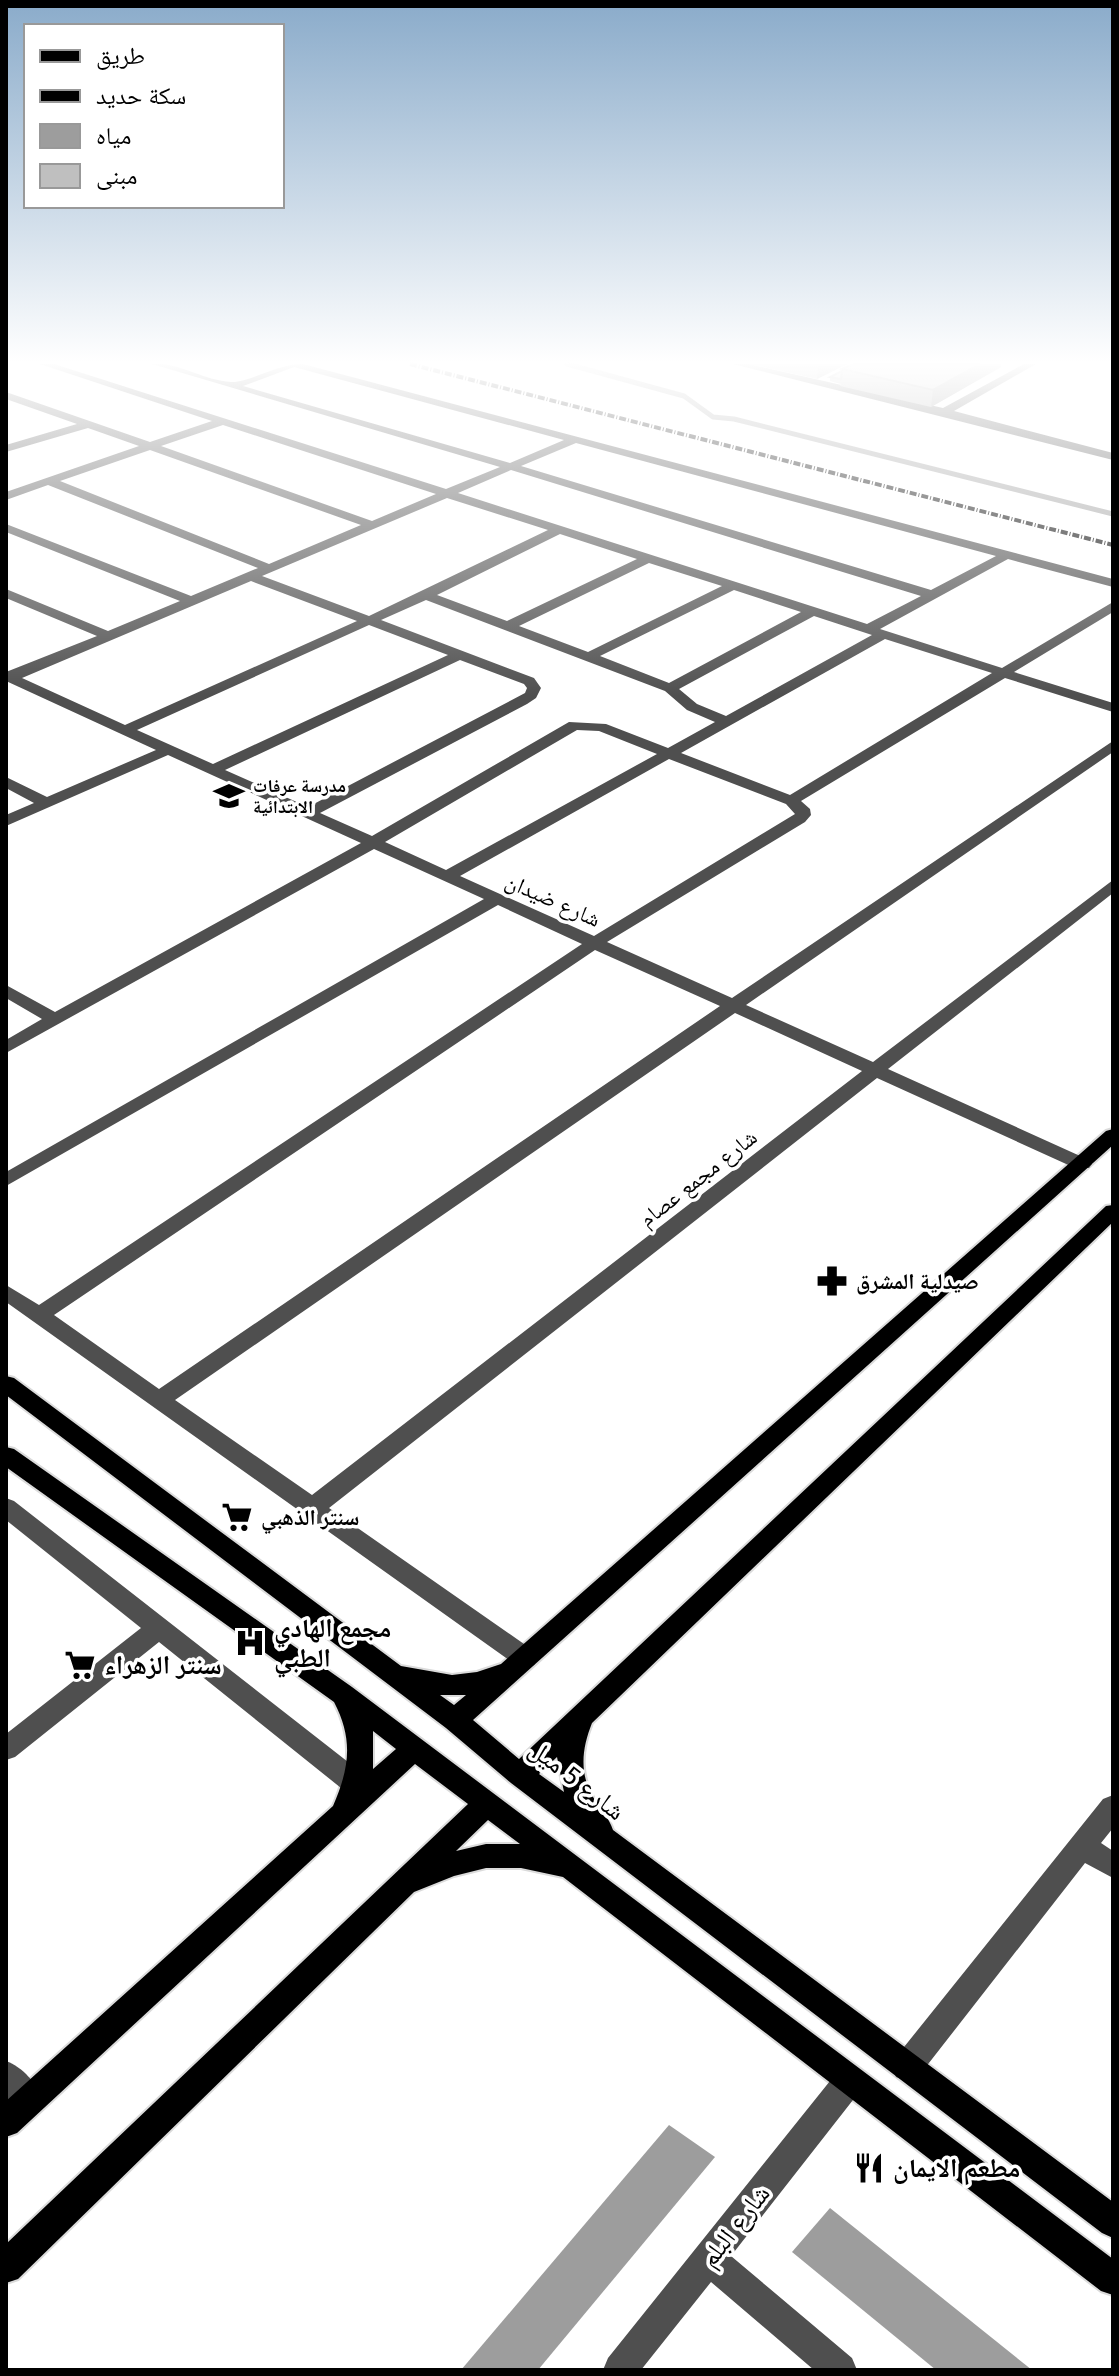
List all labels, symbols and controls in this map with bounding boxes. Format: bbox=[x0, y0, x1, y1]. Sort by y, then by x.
legend bbox=[24, 24, 284, 208]
text: طريق bbox=[96, 42, 145, 70]
text: سكة حديد bbox=[96, 82, 186, 110]
text: مياه bbox=[96, 122, 131, 150]
text: مبنى bbox=[96, 162, 137, 190]
place label: مدرسة عرفات الابتدائية bbox=[253, 775, 346, 818]
school or university icon: مدرسة عرفات الابتدائية bbox=[212, 779, 246, 813]
street label: شارع ضيدان bbox=[501, 867, 605, 933]
street label: شارع مجمع عصام bbox=[634, 1124, 763, 1233]
pharmacy icon: صيدلية المشرق bbox=[815, 1264, 849, 1298]
place label: صيدلية المشرق bbox=[856, 1268, 979, 1295]
supermarket icon: سنتر الذهبي bbox=[220, 1500, 254, 1534]
place label: سنتر الذهبي bbox=[261, 1504, 359, 1534]
place label: مجمع الهادي الطبي bbox=[274, 1613, 391, 1678]
hospital icon: مجمع الهادي الطبي bbox=[233, 1626, 267, 1660]
supermarket icon: سنتر الزهراء bbox=[63, 1648, 97, 1682]
place label: سنتر الزهراء bbox=[104, 1650, 222, 1681]
street label: شارع 5 ميل bbox=[523, 1733, 631, 1827]
restaurant icon: مطعم الايمان bbox=[852, 2151, 886, 2185]
place label: مطعم الايمان bbox=[893, 2153, 1020, 2186]
street label: شارع البلم bbox=[693, 2179, 777, 2274]

